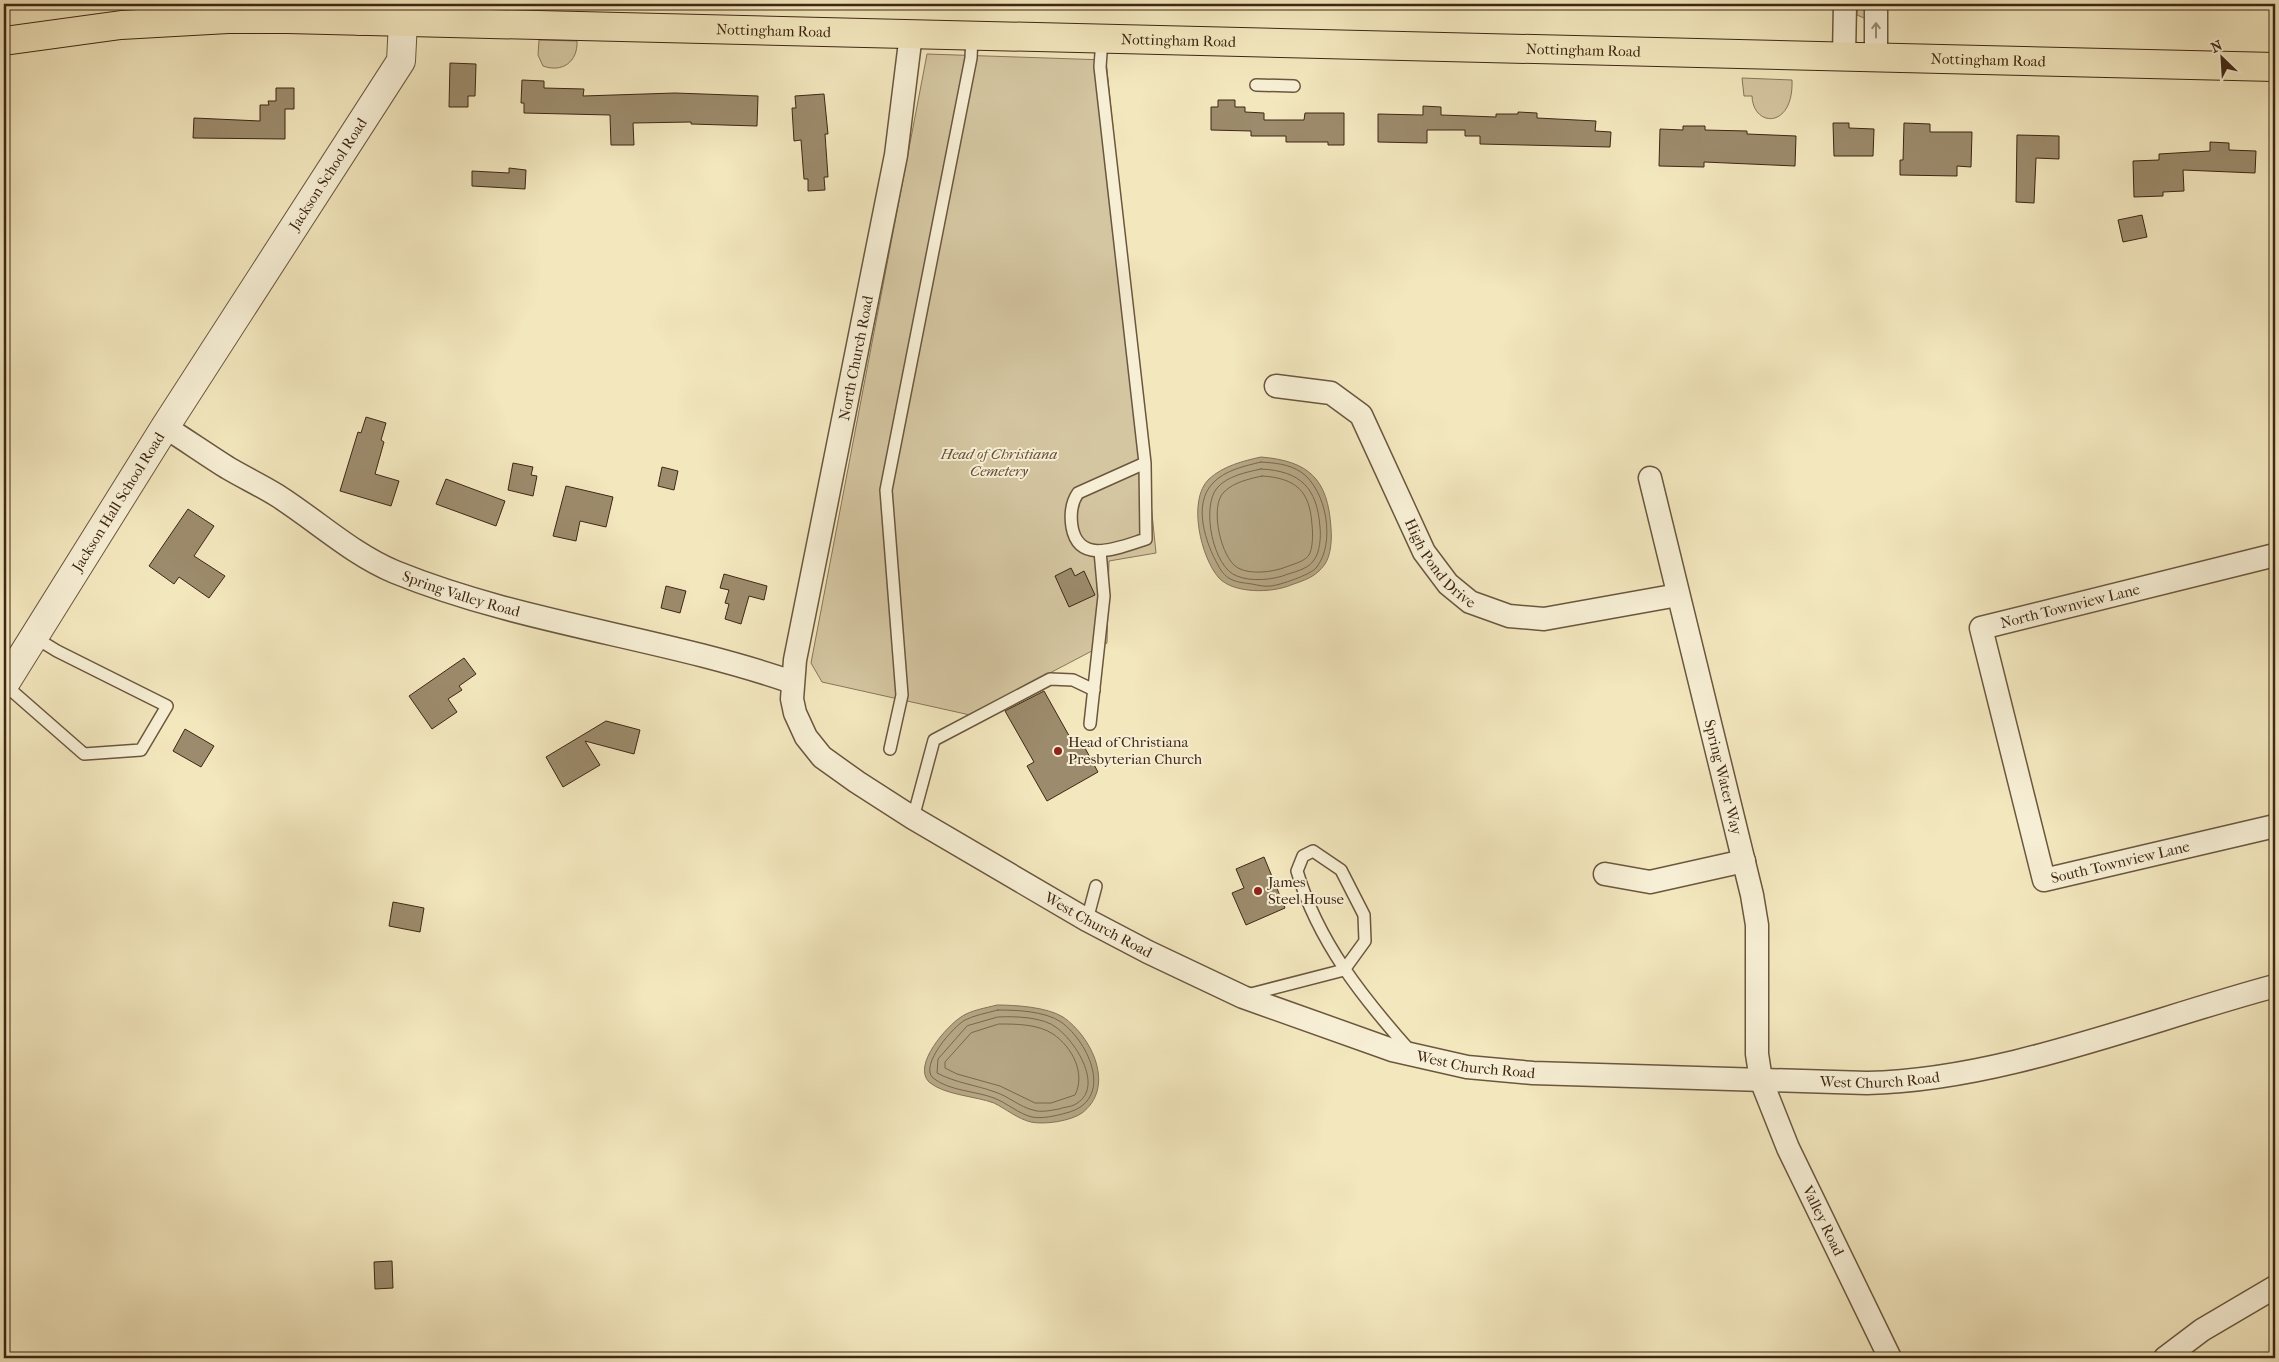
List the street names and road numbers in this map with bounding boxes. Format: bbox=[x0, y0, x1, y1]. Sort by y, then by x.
street label: Nottingham Road bbox=[716, 20, 832, 41]
street label: Nottingham Road bbox=[1121, 30, 1237, 51]
street label: Nottingham Road bbox=[1526, 40, 1642, 61]
street label: Nottingham Road bbox=[1931, 50, 2047, 70]
street label: Jackson School Road bbox=[285, 114, 371, 235]
street label: North Church Road bbox=[835, 293, 877, 422]
street label: Jackson Hall School Road bbox=[68, 428, 169, 575]
street label: High Pond Drive bbox=[1401, 516, 1478, 612]
street label: Spring Valley Road bbox=[400, 567, 523, 621]
street label: North Townview Lane bbox=[1998, 580, 2142, 632]
street label: Spring Water Way bbox=[1700, 718, 1746, 838]
street label: South Townview Lane bbox=[2049, 837, 2192, 887]
street label: West Church Road bbox=[1040, 888, 1156, 962]
street label: West Church Road bbox=[1414, 1047, 1537, 1082]
street label: West Church Road bbox=[1819, 1068, 1942, 1092]
street label: Valley Road bbox=[1798, 1182, 1848, 1259]

